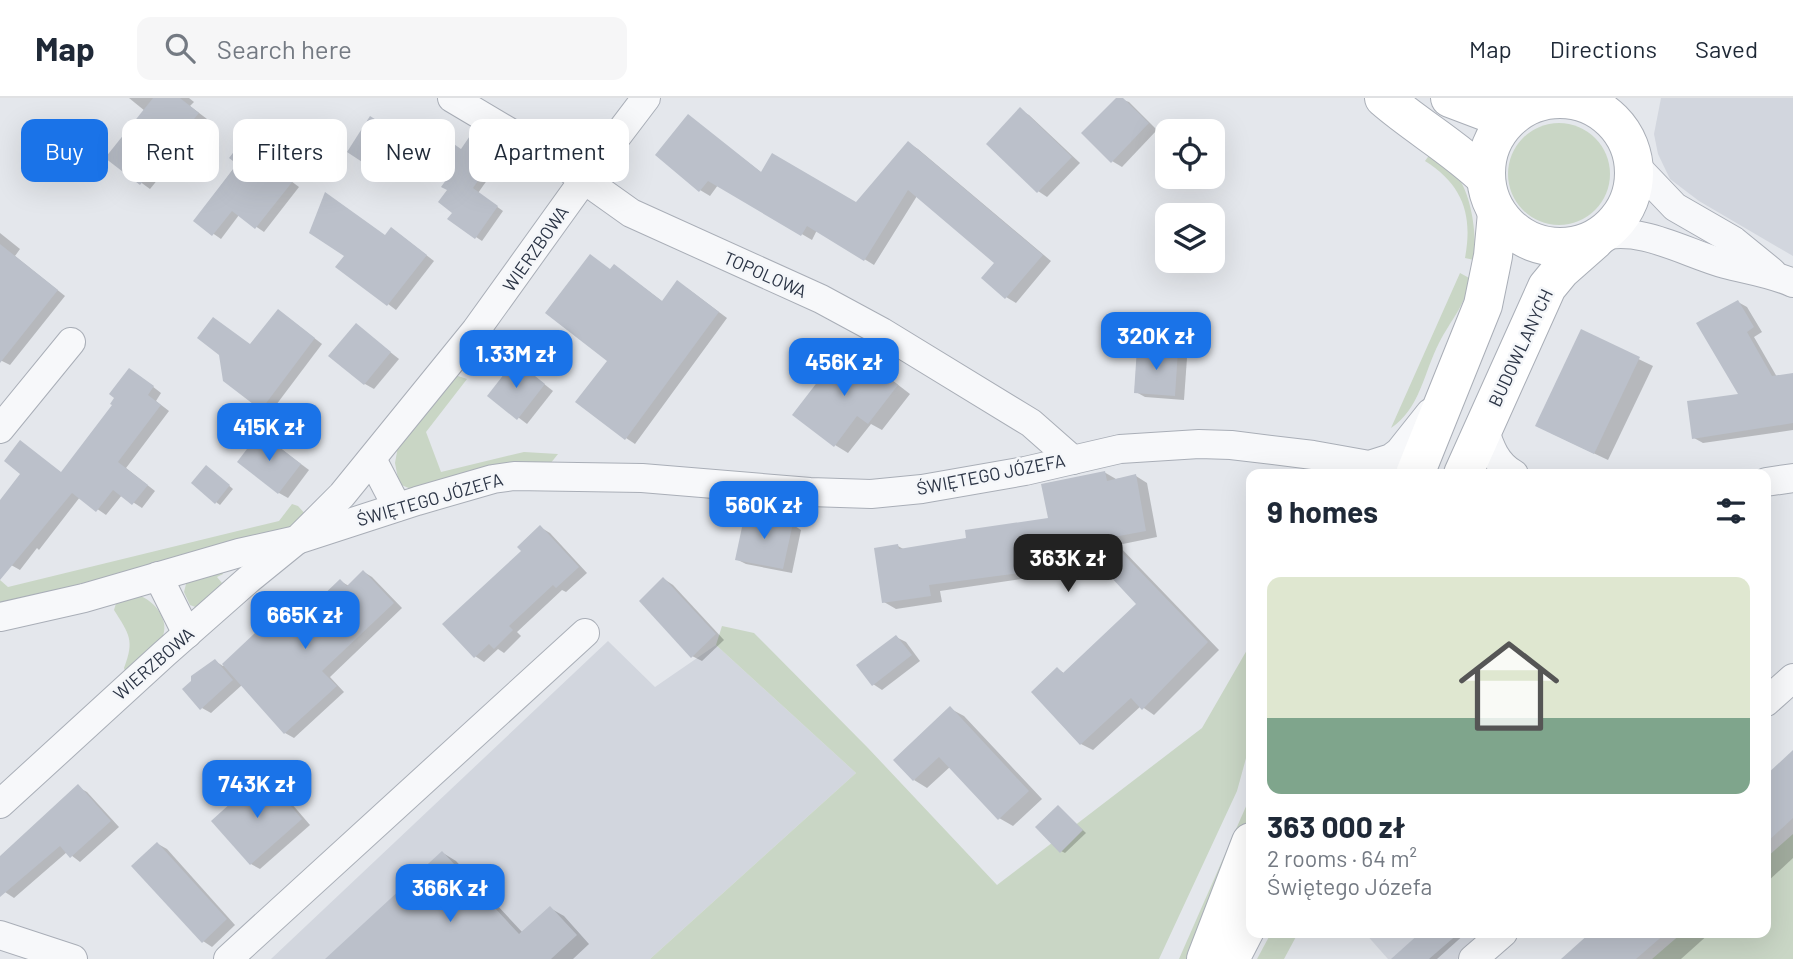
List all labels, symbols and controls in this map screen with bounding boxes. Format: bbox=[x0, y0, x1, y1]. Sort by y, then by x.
search box bbox=[137, 17, 627, 80]
text: Map bbox=[35, 28, 95, 68]
icon: search bbox=[161, 29, 199, 67]
text: Search here bbox=[217, 33, 352, 64]
text: Map bbox=[1469, 34, 1512, 63]
text: Directions bbox=[1550, 34, 1657, 63]
text: Saved bbox=[1695, 34, 1758, 63]
chip: Buy bbox=[21, 119, 108, 182]
chip: Rent bbox=[122, 119, 219, 182]
chip: Filters bbox=[233, 119, 347, 182]
chip: New bbox=[361, 119, 455, 182]
chip: Apartment bbox=[469, 119, 629, 182]
map controls bbox=[1155, 119, 1225, 273]
button: locate bbox=[1155, 119, 1225, 189]
street label: WIERZBOWA bbox=[498, 201, 573, 296]
button: layers bbox=[1155, 203, 1225, 273]
street label: TOPOLOWA bbox=[720, 246, 810, 302]
street label: BUDOWLANYCH bbox=[1483, 285, 1557, 410]
pin: 320K zł bbox=[1091, 313, 1221, 372]
text: 320K zł bbox=[1117, 321, 1195, 349]
pin: 1.33M zł bbox=[444, 330, 588, 390]
pin: 456K zł bbox=[779, 338, 909, 398]
text: 1.33M zł bbox=[476, 339, 556, 367]
text: 456K zł bbox=[805, 347, 883, 375]
pin: 415K zł bbox=[204, 404, 334, 463]
text: 415K zł bbox=[233, 412, 305, 440]
street label: ŚWIĘTEGO JÓZEFA bbox=[915, 449, 1067, 499]
street label: ŚWIĘTEGO JÓZEFA bbox=[354, 468, 505, 530]
pin: 560K zł bbox=[699, 482, 829, 541]
text: 560K zł bbox=[725, 490, 803, 518]
icon: filters bbox=[1712, 492, 1750, 530]
text: 9 homes bbox=[1267, 493, 1378, 529]
pin: 363K zł bbox=[1003, 534, 1133, 594]
text: 363K zł bbox=[1030, 543, 1106, 571]
pin: 665K zł bbox=[240, 592, 370, 651]
text: 665K zł bbox=[267, 600, 343, 628]
street label: WIERZBOWA bbox=[109, 622, 198, 704]
icon: home bbox=[1446, 623, 1572, 749]
pin: 743K zł bbox=[192, 760, 322, 820]
text: 743K zł bbox=[218, 769, 296, 797]
text: 363 000 zł bbox=[1267, 808, 1406, 844]
text: 2 rooms · 64 m² bbox=[1267, 844, 1417, 872]
pin: 366K zł bbox=[385, 864, 515, 924]
text: Świętego Józefa bbox=[1267, 872, 1432, 900]
text: 366K zł bbox=[412, 873, 488, 901]

